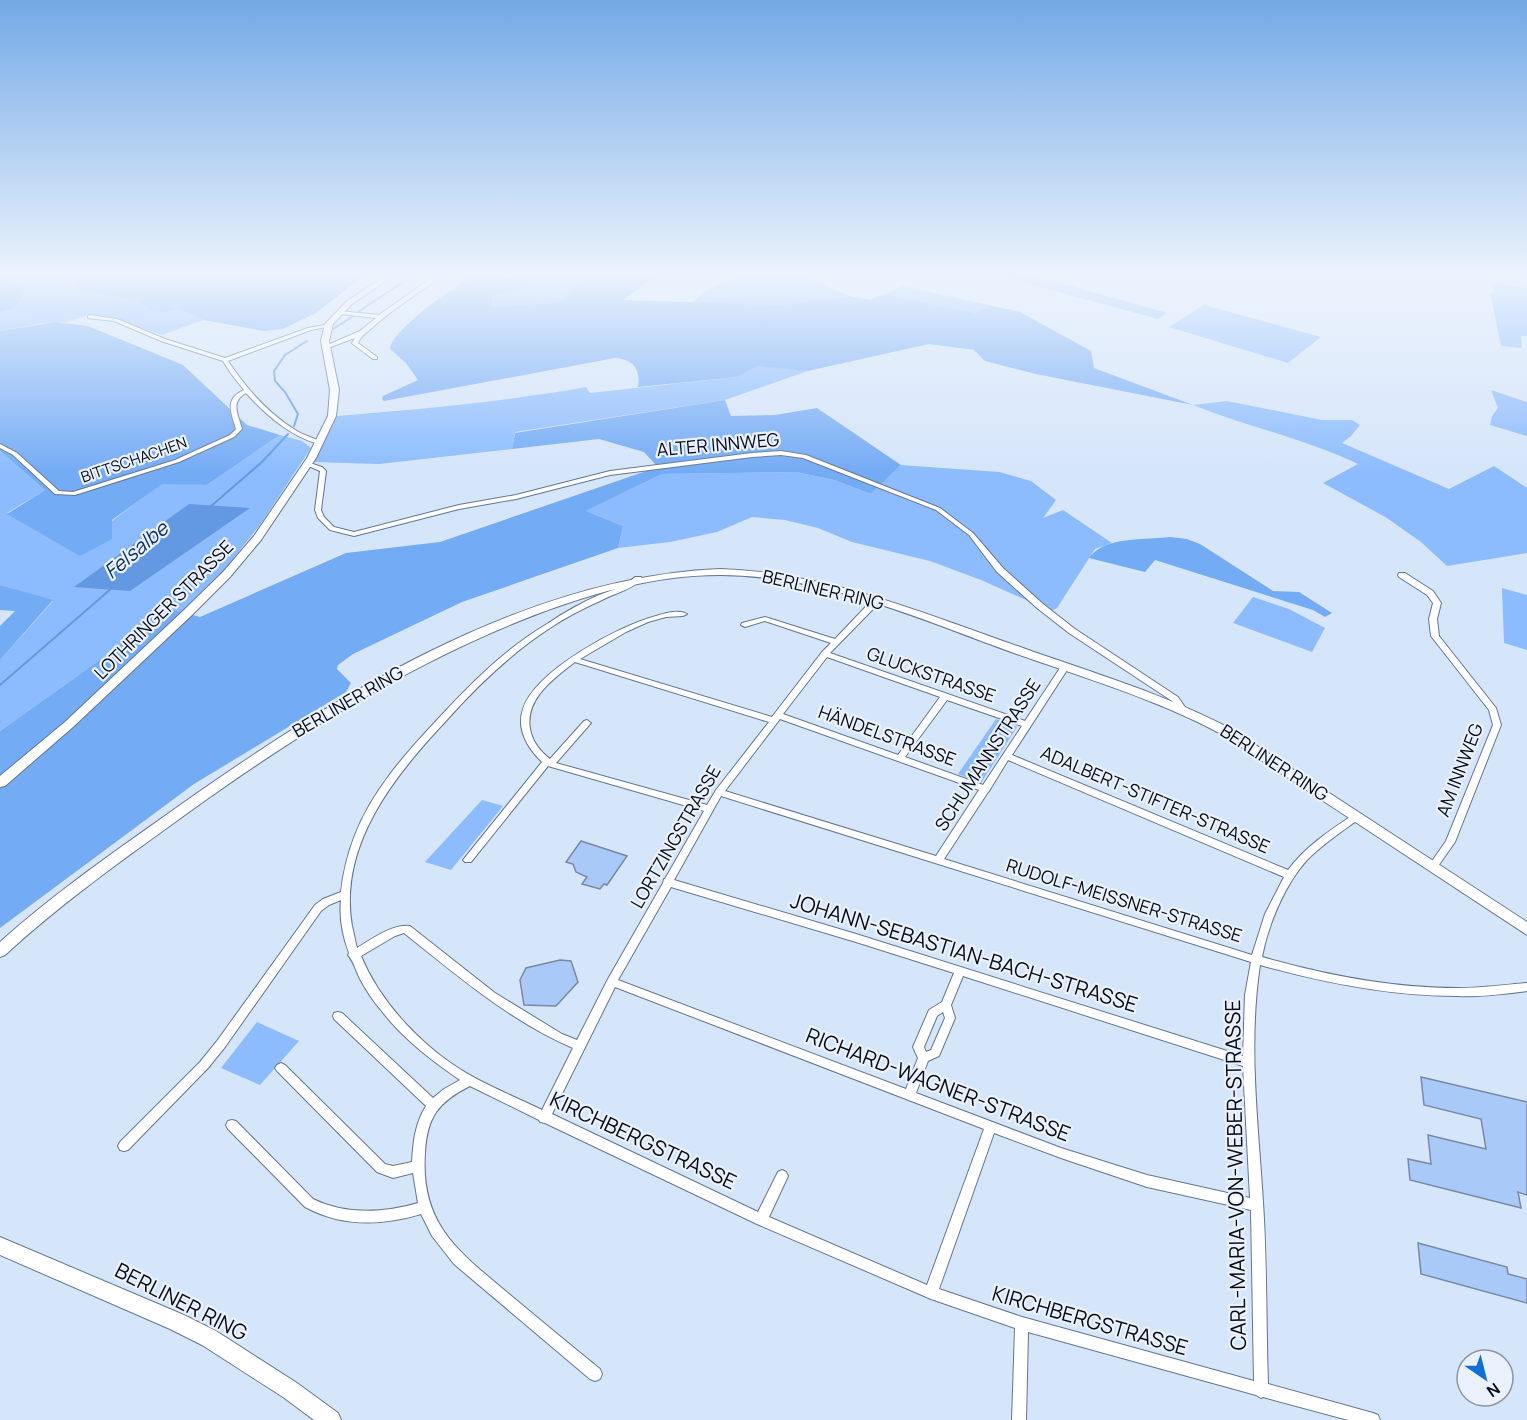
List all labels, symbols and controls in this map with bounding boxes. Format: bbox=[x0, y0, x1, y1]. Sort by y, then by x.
street label: ALTER INNWEG bbox=[656, 427, 780, 461]
street label: BITTSCHACHEN bbox=[78, 432, 190, 487]
water label: Felsalbe bbox=[98, 514, 174, 584]
street label: LOTHRINGER STRASSE bbox=[89, 535, 238, 684]
street label: BERLINER RING bbox=[760, 563, 887, 615]
street label: GLUCKSTRASSE bbox=[864, 641, 999, 707]
street label: BERLINER RING bbox=[288, 660, 408, 743]
street label: SCHUMANNSTRASSE bbox=[929, 674, 1045, 835]
street label: HÄNDELSTRASSE bbox=[815, 699, 959, 771]
street label: BERLINER RING bbox=[1216, 718, 1333, 806]
street label: AM INNWEG bbox=[1430, 719, 1488, 820]
street label: ADALBERT-STIFTER-STRASSE bbox=[1037, 740, 1274, 858]
street label: LORTZINGSTRASSE bbox=[624, 761, 726, 912]
street label: RUDOLF-MEISSNER-STRASSE bbox=[1003, 853, 1245, 947]
street label: JOHANN-SEBASTIAN-BACH-STRASSE bbox=[787, 886, 1141, 1018]
street label: CARL-MARIA-VON-WEBER-STRASSE bbox=[1218, 999, 1252, 1351]
street label: RICHARD-WAGNER-STRASSE bbox=[802, 1021, 1075, 1147]
street label: KIRCHBERGSTRASSE bbox=[546, 1085, 741, 1196]
street label: BERLINER RING bbox=[111, 1256, 252, 1347]
street label: KIRCHBERGSTRASSE bbox=[989, 1279, 1191, 1361]
north arrow bbox=[1455, 1348, 1515, 1408]
text: N bbox=[1483, 1378, 1505, 1403]

